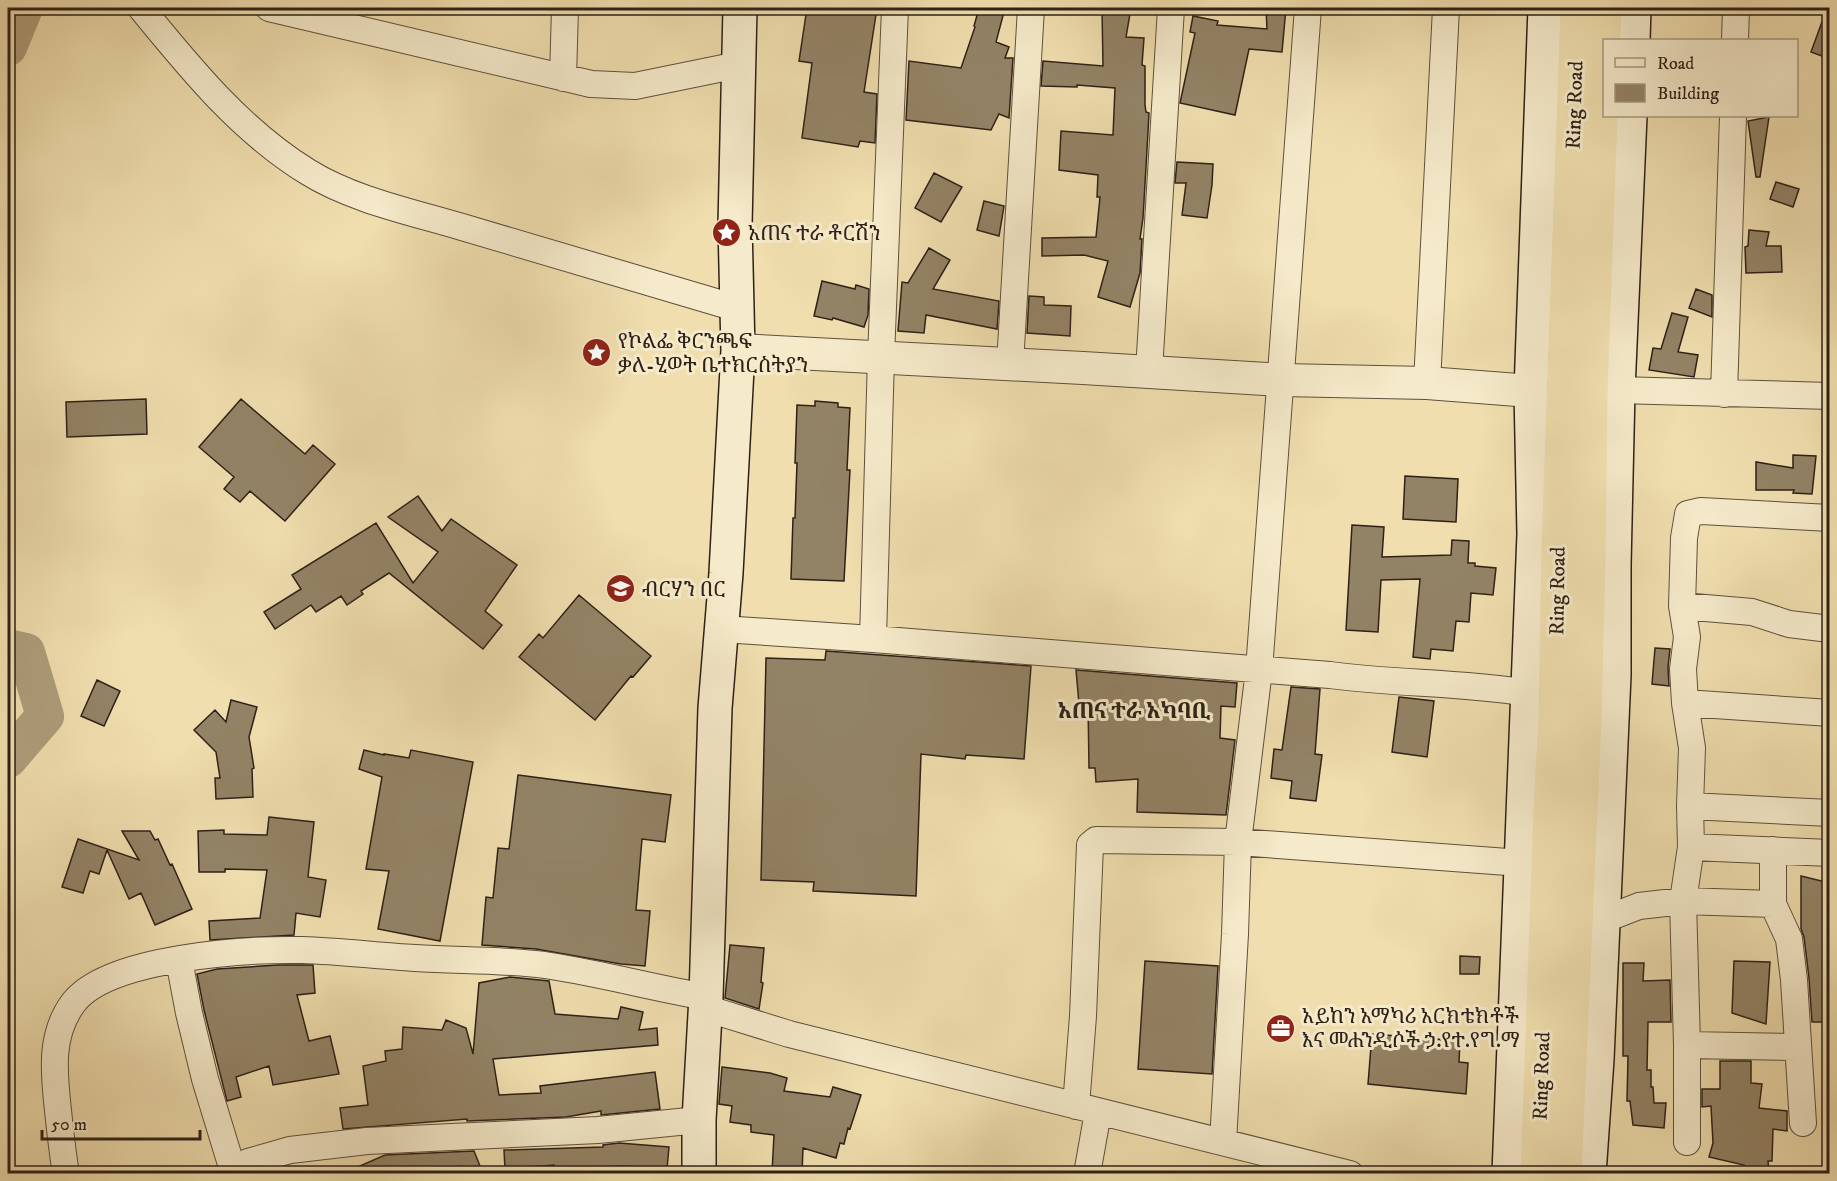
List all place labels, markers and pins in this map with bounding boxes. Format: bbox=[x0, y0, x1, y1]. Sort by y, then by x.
place icon: አጠና ተራ ቶርሽን bbox=[711, 217, 743, 249]
place label: አጠና ተራ ቶርሽን bbox=[748, 221, 881, 247]
place label: የኮልፌ ቅርንጫፍ ቃለ-ሂወት ቤተክርስትያን bbox=[618, 329, 809, 379]
place icon: የኮልፌ ቅርንጫፍ ቃለ-ሂወት ቤተክርስትያን bbox=[581, 337, 613, 369]
school or university icon: ብርሃን በር bbox=[605, 573, 637, 605]
place label: ብርሃን በር bbox=[642, 577, 726, 603]
place label: አይከን አማካሪ አርክቴክቶች እና መሐንዲሶች ኃ.የተ.የግ.ማ bbox=[1302, 1004, 1520, 1054]
office icon: አይከን አማካሪ አርክቴክቶች እና መሐንዲሶች ኃ.የተ.የግ.ማ bbox=[1265, 1012, 1297, 1044]

